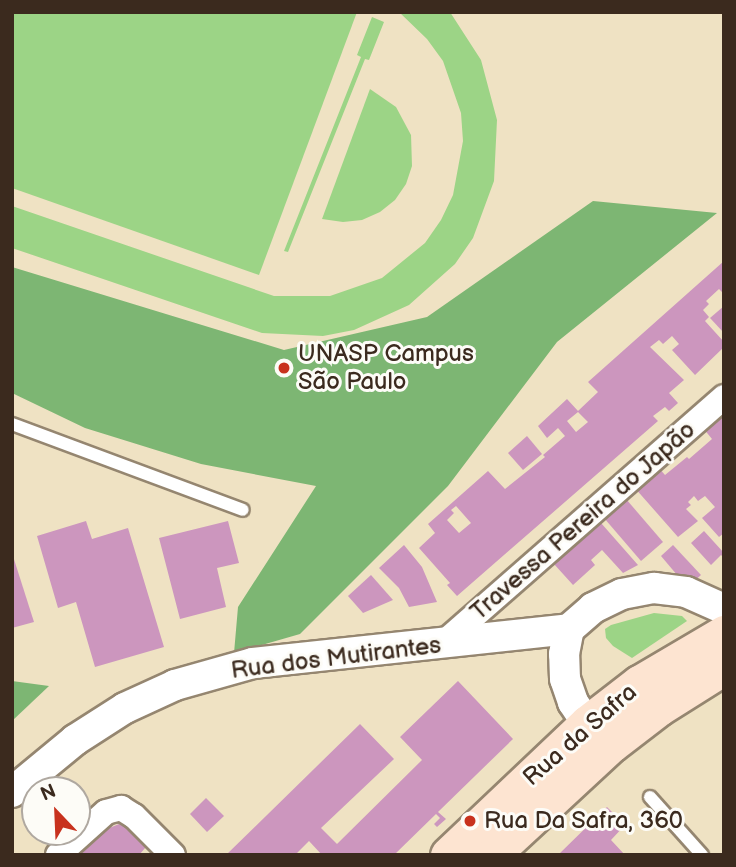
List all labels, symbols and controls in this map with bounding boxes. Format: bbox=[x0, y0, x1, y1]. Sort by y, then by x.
place label: UNASP Campus São Paulo bbox=[298, 340, 474, 396]
marker: UNASP Campus São Paulo bbox=[276, 360, 292, 376]
street label: Travessa Pereira do Japão bbox=[464, 415, 702, 627]
street label: Rua dos Mutirantes bbox=[229, 631, 443, 685]
street label: Rua da Safra bbox=[517, 678, 643, 792]
north arrow bbox=[21, 776, 91, 846]
text: N bbox=[37, 780, 59, 806]
place label: Rua Da Safra, 360 bbox=[484, 807, 683, 835]
marker: Rua Da Safra, 360 bbox=[462, 813, 478, 829]

